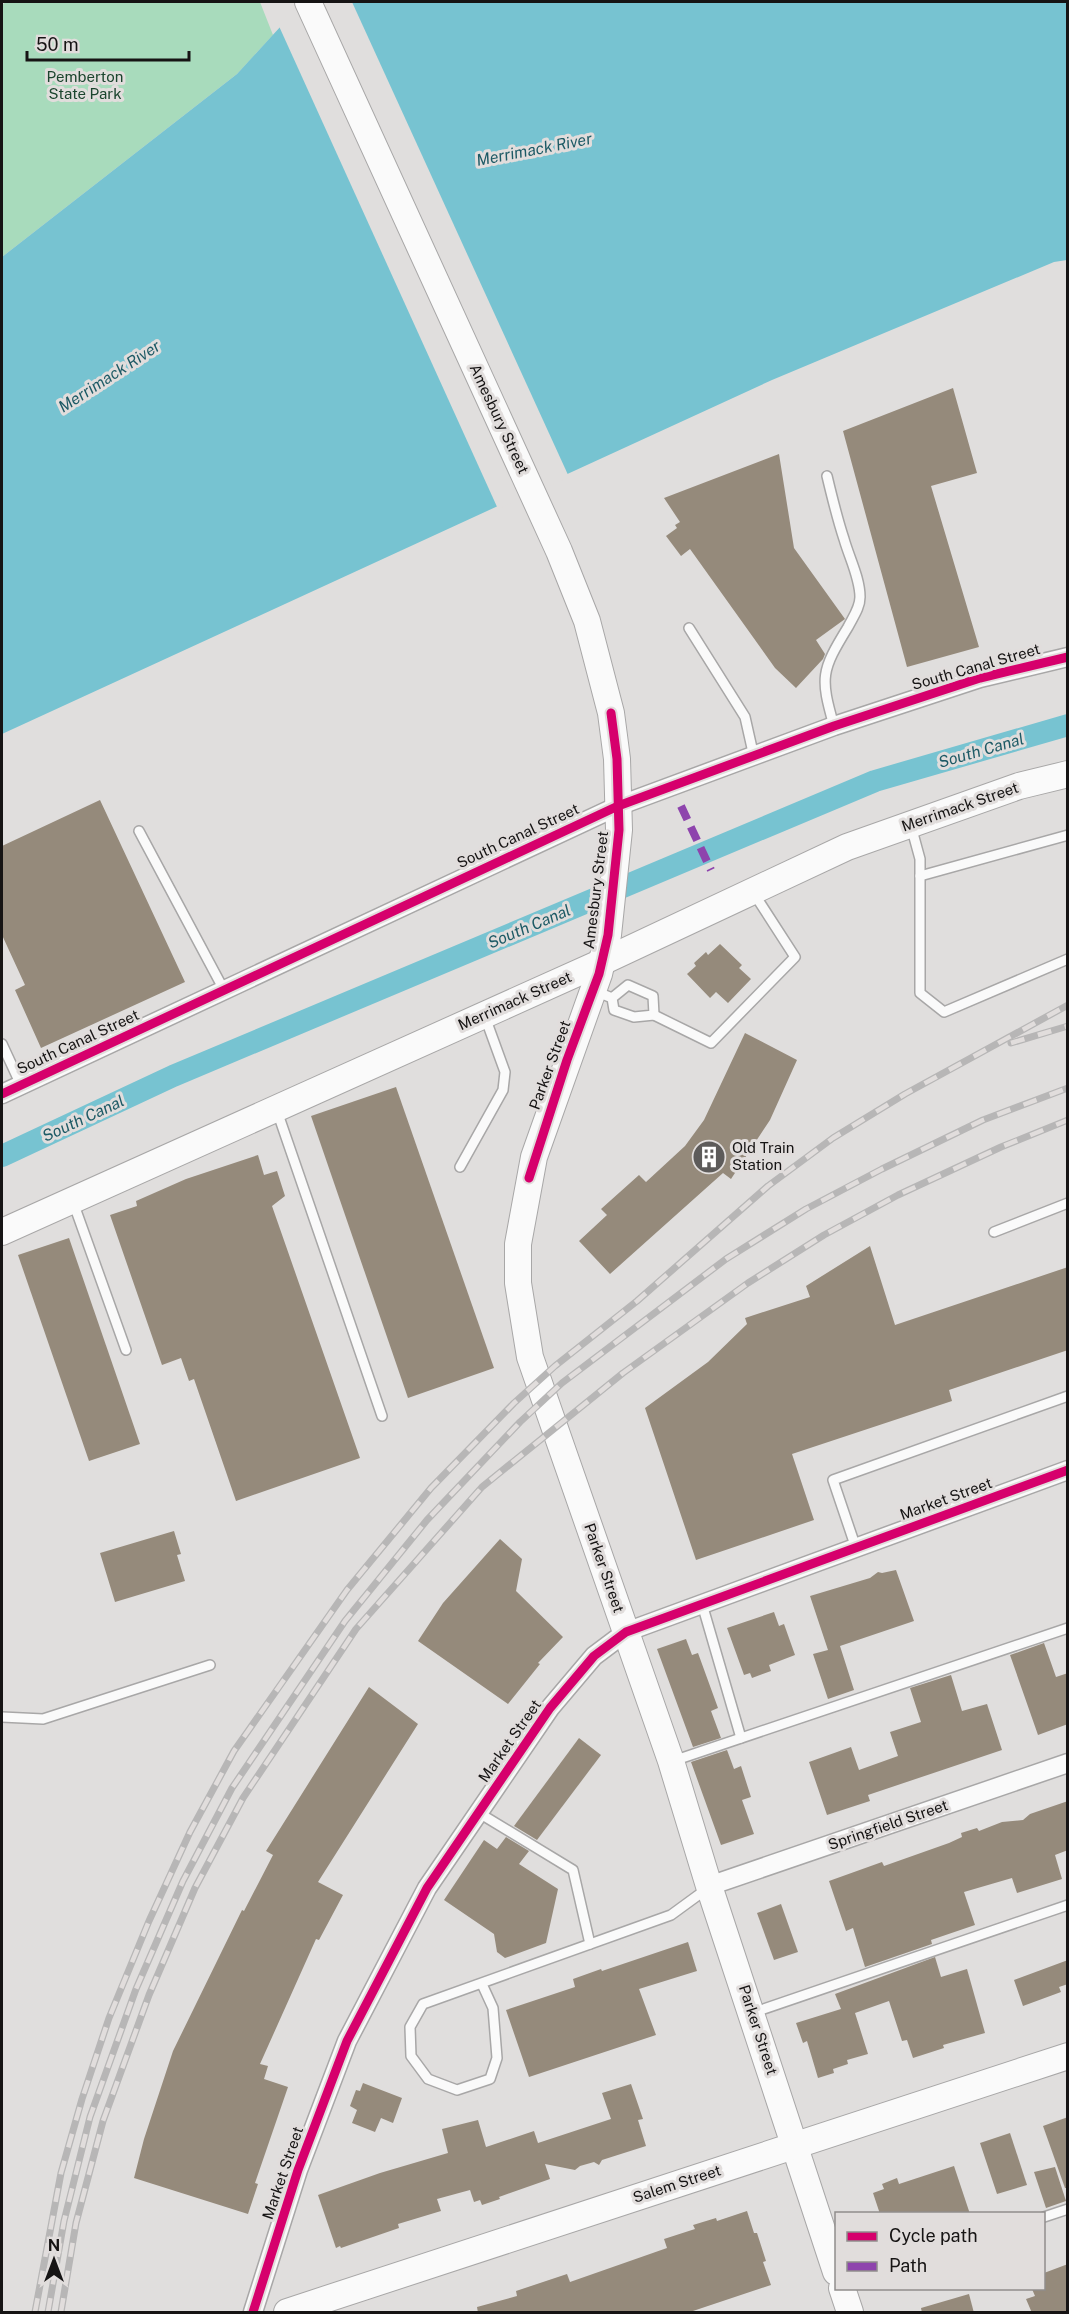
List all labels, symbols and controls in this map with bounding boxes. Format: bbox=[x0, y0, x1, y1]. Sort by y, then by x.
scale bar bbox=[27, 24, 189, 62]
text: 50 m bbox=[36, 34, 79, 55]
park label: Pemberton State Park bbox=[47, 68, 123, 102]
water label: Merrimack River bbox=[475, 129, 595, 170]
water label: Merrimack River bbox=[55, 336, 165, 416]
street label: Amesbury Street bbox=[467, 361, 532, 476]
street label: South Canal Street bbox=[910, 640, 1042, 693]
water label: South Canal bbox=[936, 729, 1026, 772]
street label: Merrimack Street bbox=[899, 779, 1021, 834]
street label: South Canal Street bbox=[454, 800, 582, 871]
street label: Amesbury Street bbox=[580, 830, 611, 950]
water label: South Canal bbox=[485, 900, 574, 952]
street label: Merrimack Street bbox=[455, 968, 574, 1033]
street label: South Canal Street bbox=[14, 1006, 142, 1077]
street label: Parker Street bbox=[526, 1018, 574, 1112]
water label: South Canal bbox=[39, 1091, 127, 1146]
building icon: Old Train Station bbox=[691, 1139, 727, 1175]
place label: Old Train Station bbox=[732, 1139, 794, 1173]
street label: Market Street bbox=[897, 1474, 994, 1523]
street label: Parker Street bbox=[581, 1521, 628, 1615]
street label: Market Street bbox=[475, 1696, 544, 1785]
street label: Springfield Street bbox=[826, 1796, 950, 1853]
street label: Parker Street bbox=[736, 1983, 781, 2077]
street label: Market Street bbox=[259, 2124, 306, 2221]
street label: Salem Street bbox=[631, 2161, 723, 2206]
legend bbox=[835, 2212, 1045, 2290]
text: Cycle path bbox=[889, 2225, 978, 2246]
north arrow bbox=[24, 2230, 84, 2290]
text: N bbox=[48, 2236, 60, 2255]
text: Path bbox=[889, 2255, 927, 2276]

